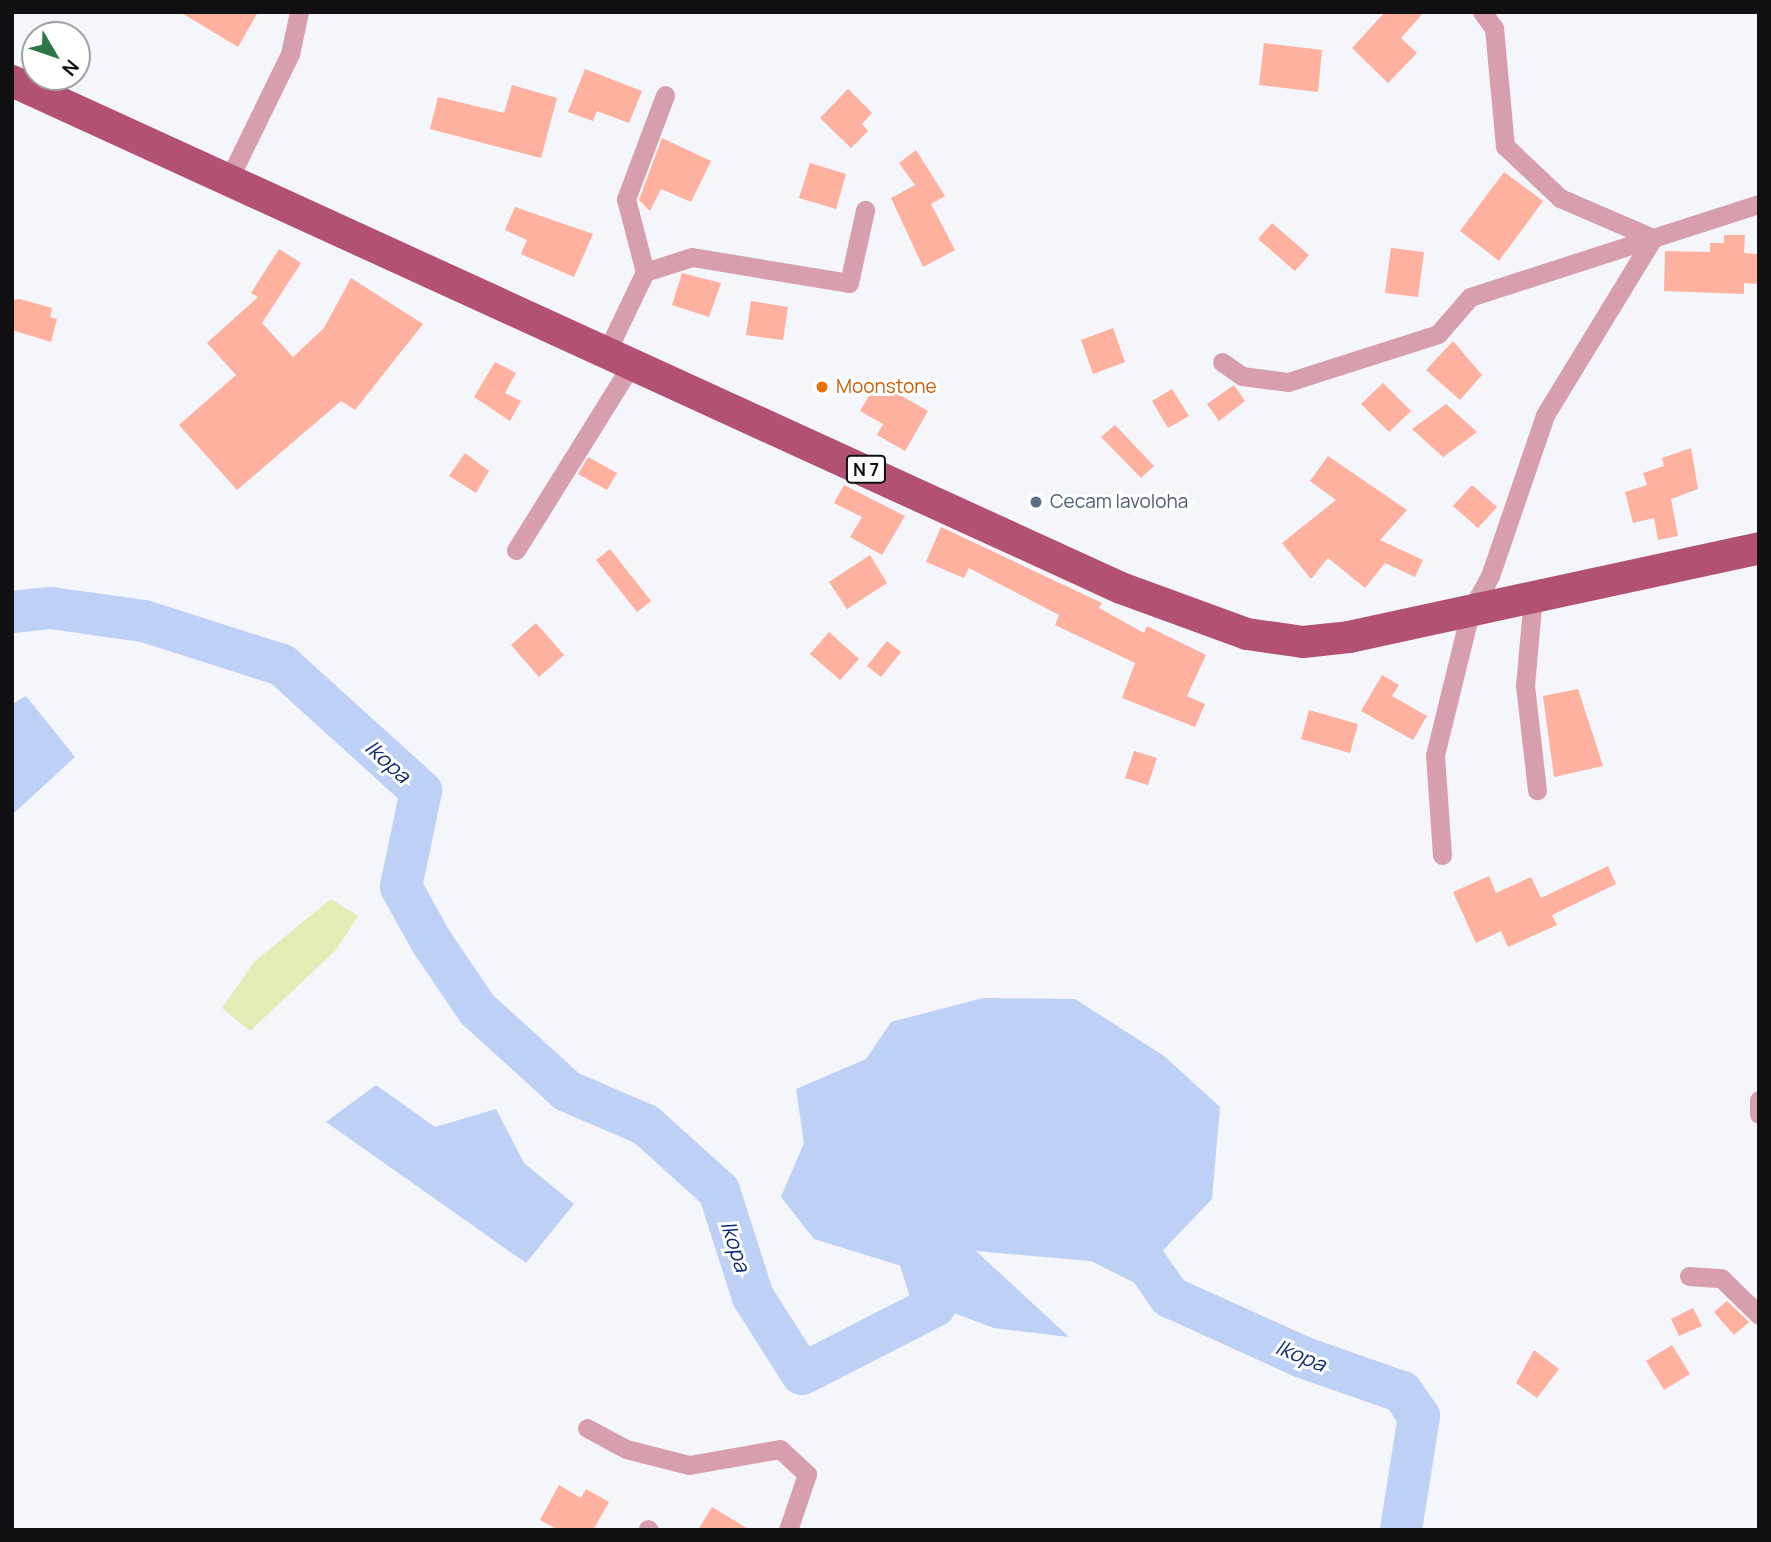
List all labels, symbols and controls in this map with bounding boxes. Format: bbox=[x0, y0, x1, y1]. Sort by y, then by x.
north arrow bbox=[21, 21, 91, 91]
text: N bbox=[56, 54, 85, 81]
place label: Moonstone bbox=[836, 376, 937, 398]
marker: Moonstone bbox=[814, 379, 830, 395]
road number: N 7 bbox=[845, 454, 887, 484]
place label: Cecam Iavoloha bbox=[1050, 491, 1188, 513]
marker: Cecam Iavoloha bbox=[1028, 494, 1044, 510]
water label: Ikopa bbox=[360, 734, 416, 788]
water label: Ikopa bbox=[716, 1218, 756, 1274]
water label: Ikopa bbox=[1272, 1334, 1330, 1376]

